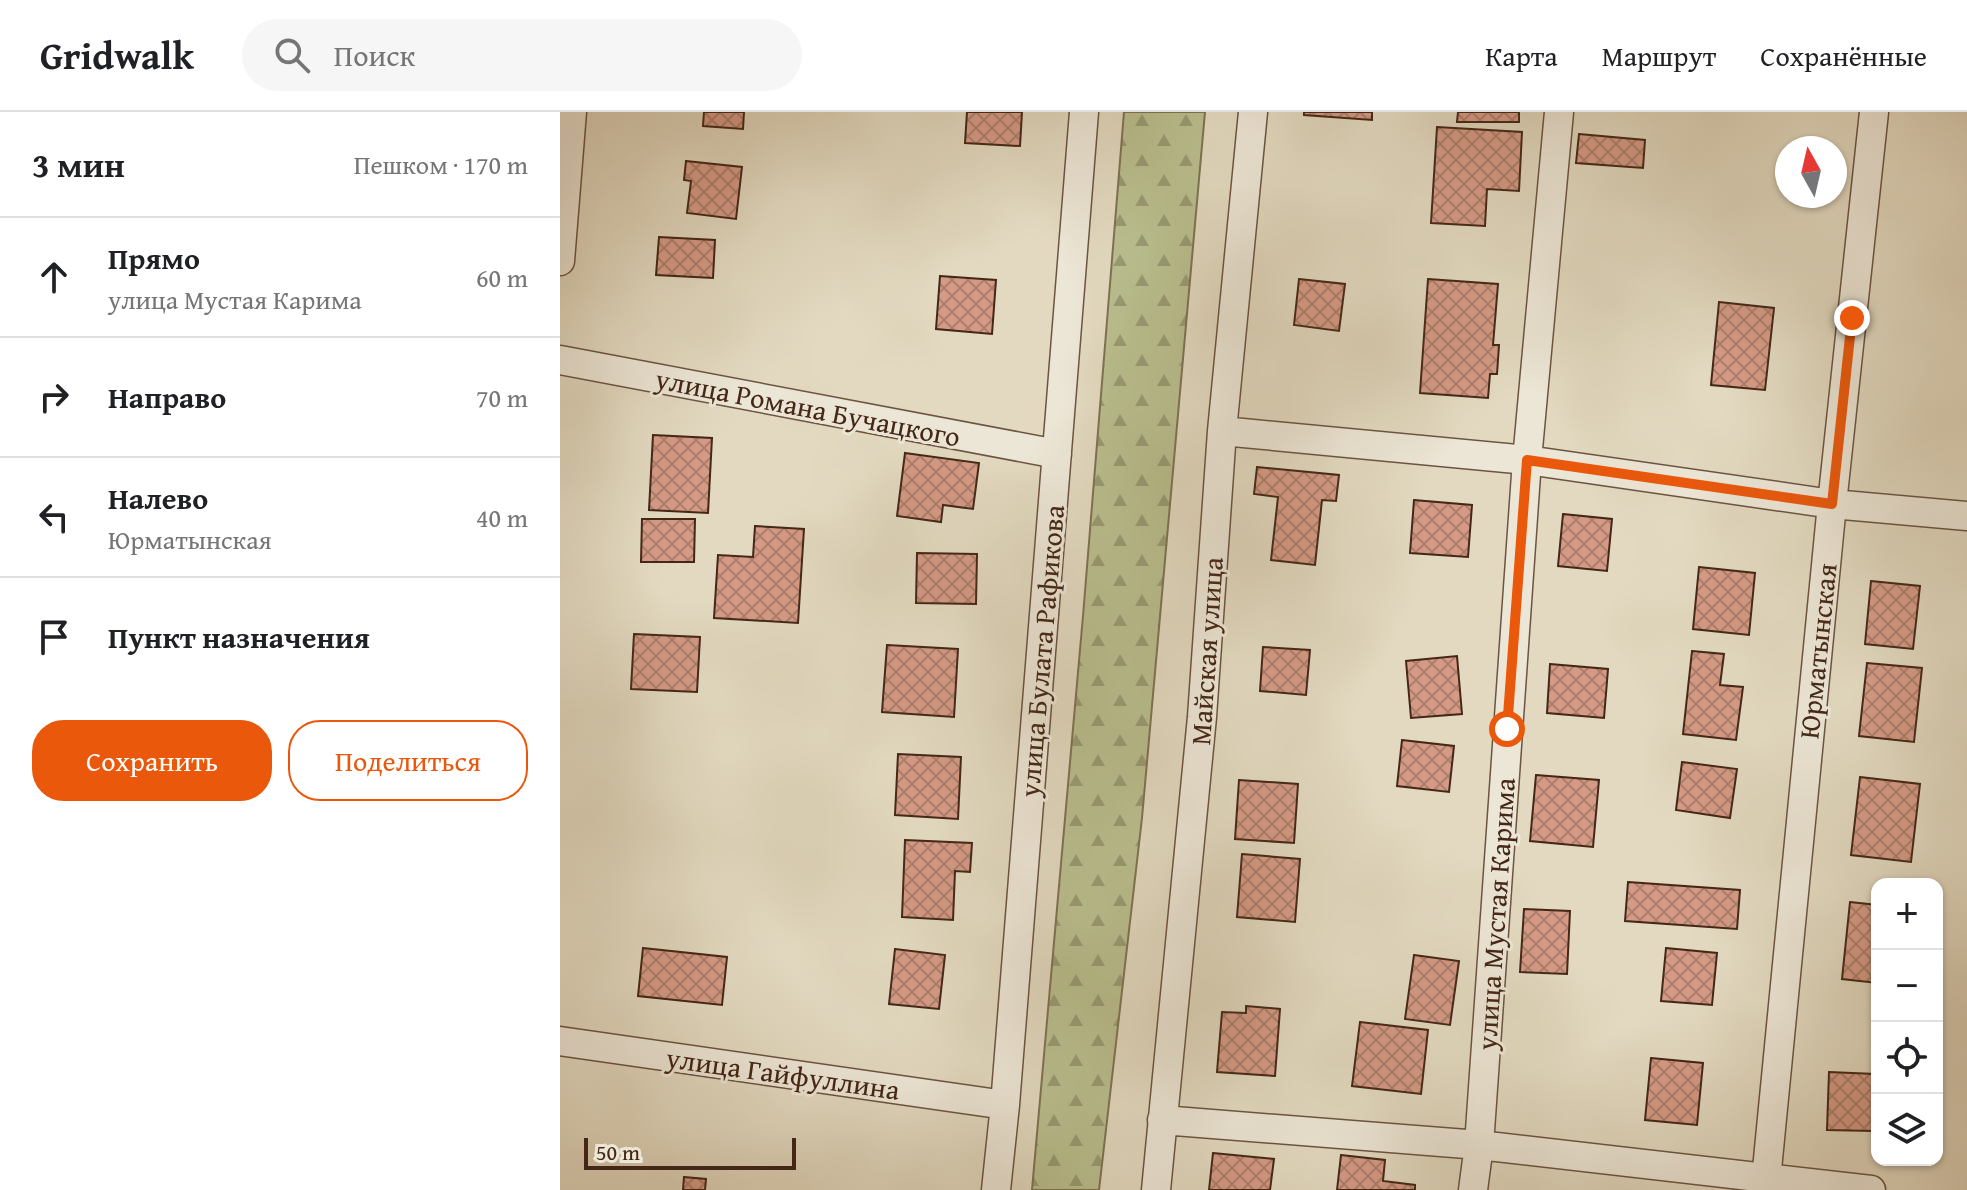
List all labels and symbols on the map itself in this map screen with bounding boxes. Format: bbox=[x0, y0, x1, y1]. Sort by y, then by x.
north arrow bbox=[1775, 136, 1847, 208]
route end bbox=[1834, 300, 1870, 336]
street label: улица Романа Бучацкого bbox=[651, 357, 964, 457]
street label: улица Булата Рафикова bbox=[1008, 502, 1074, 800]
street label: Майская улица bbox=[1179, 555, 1233, 746]
street label: Юрматынская bbox=[1787, 561, 1847, 741]
route start bbox=[1489, 711, 1525, 747]
street label: улица Мустая Карима bbox=[1465, 776, 1525, 1053]
street label: улица Гайфуллина bbox=[663, 1036, 903, 1110]
scale bar bbox=[584, 1134, 796, 1170]

